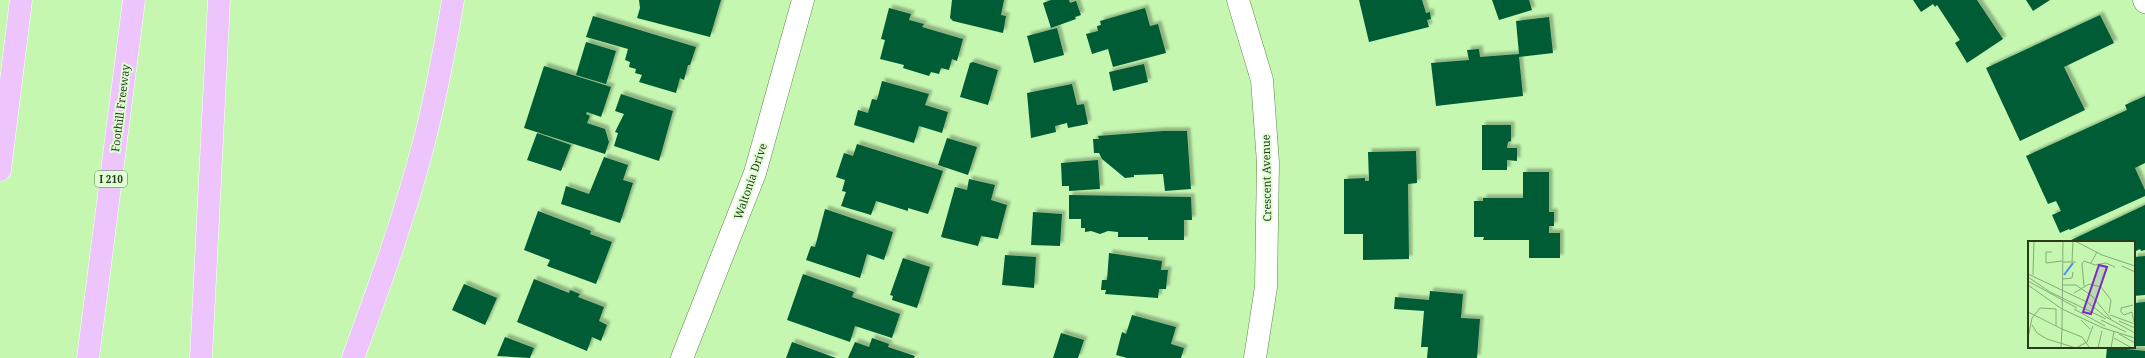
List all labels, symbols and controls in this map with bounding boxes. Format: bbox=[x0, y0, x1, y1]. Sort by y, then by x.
street label: Foothill Freeway bbox=[107, 63, 133, 153]
street label: Crescent Avenue bbox=[1258, 134, 1274, 222]
street label: Waltonia Drive bbox=[730, 141, 770, 221]
road number: I 210 bbox=[95, 171, 127, 187]
inset map bbox=[2028, 241, 2135, 348]

